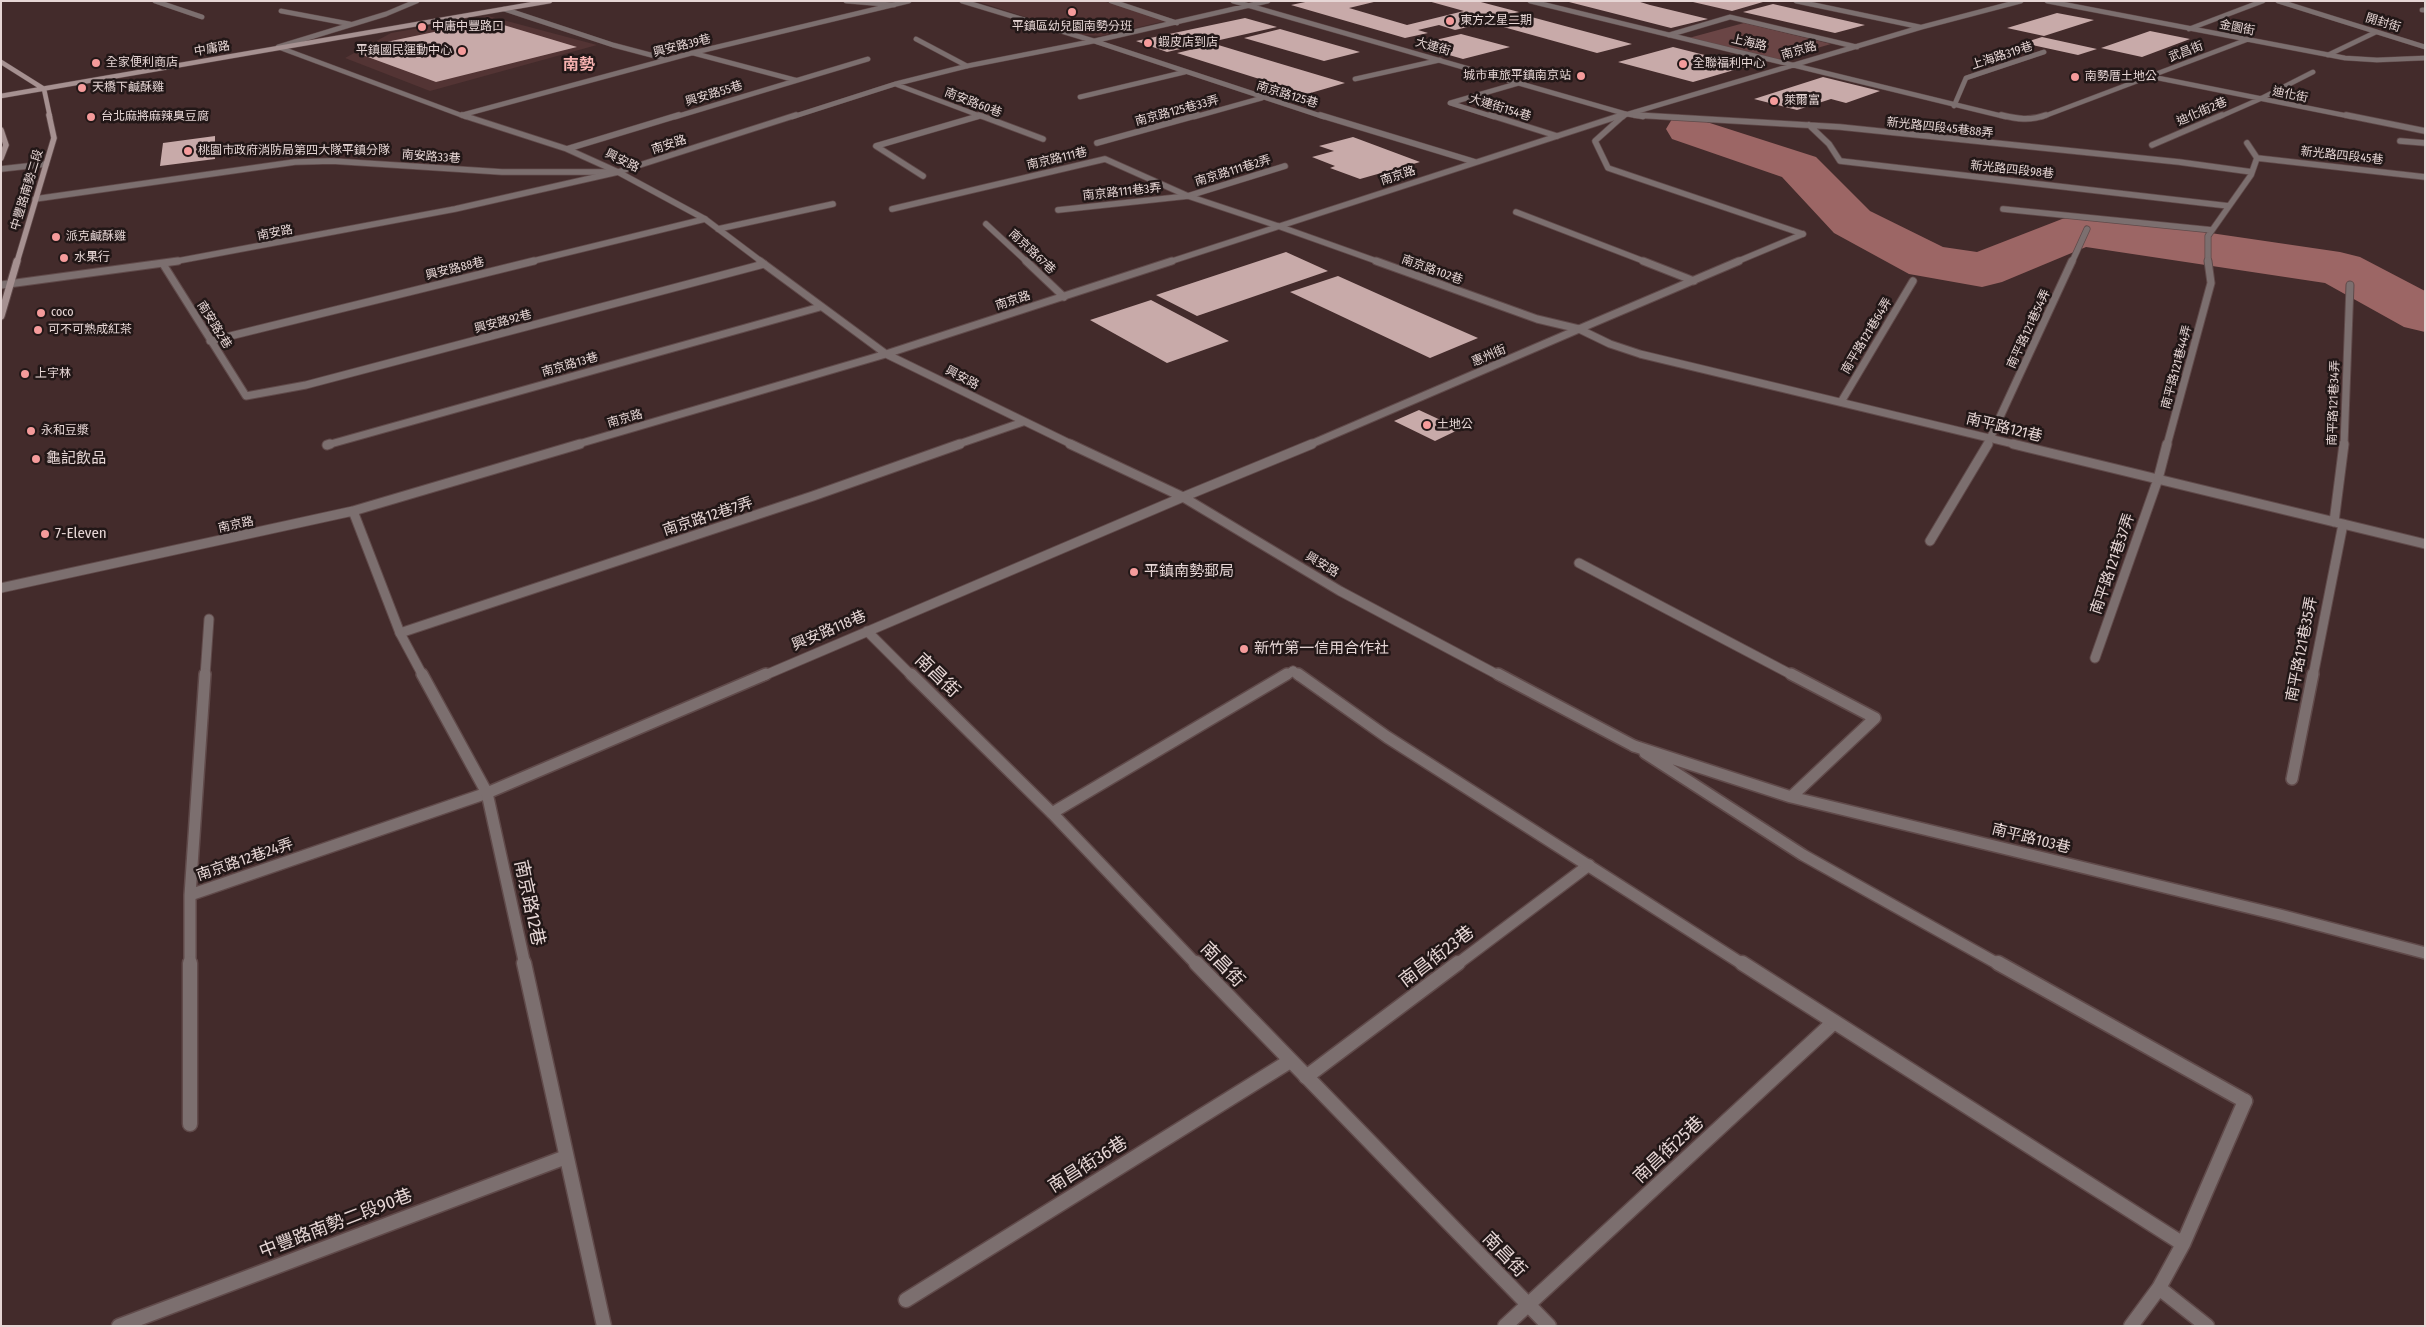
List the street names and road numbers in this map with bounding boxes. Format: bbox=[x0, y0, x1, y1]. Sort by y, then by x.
street label: 開封街 bbox=[2364, 11, 2402, 35]
street label: 金園街 bbox=[2218, 17, 2256, 39]
street label: 興安路39巷 bbox=[652, 32, 712, 60]
street label: 上海路 bbox=[1730, 32, 1768, 54]
street label: 大連街 bbox=[1414, 35, 1452, 59]
street label: 中庸路 bbox=[193, 39, 231, 59]
street label: 南京路 bbox=[1780, 39, 1818, 63]
street label: 上海路319巷 bbox=[1970, 39, 2034, 73]
street label: 武昌街 bbox=[2167, 39, 2205, 65]
street label: 興安路55巷 bbox=[684, 78, 744, 110]
street label: 南京路125巷 bbox=[1255, 79, 1319, 111]
street label: 迪化街 bbox=[2271, 84, 2309, 106]
street label: 南安路60巷 bbox=[942, 85, 1004, 121]
street label: 大連街154巷 bbox=[1467, 92, 1533, 124]
street label: 南京路125巷33弄 bbox=[1133, 93, 1221, 129]
street label: 迪化街2巷 bbox=[2175, 95, 2229, 129]
street label: 新光路四段45巷88弄 bbox=[1886, 115, 1994, 141]
street label: 南安路 bbox=[650, 133, 688, 157]
street label: 新光路四段45巷 bbox=[2300, 144, 2384, 168]
street label: 南京路111巷 bbox=[1025, 145, 1089, 173]
street label: 興安路 bbox=[603, 147, 641, 175]
street label: 中豐路南勢二段 bbox=[8, 148, 46, 232]
street label: 南安路33巷 bbox=[401, 148, 461, 166]
street label: 南京路111巷2弄 bbox=[1193, 153, 1273, 189]
street label: 新光路四段98巷 bbox=[1970, 158, 2054, 182]
street label: 南京路 bbox=[1379, 164, 1417, 188]
street label: 南京路111巷3弄 bbox=[1082, 181, 1162, 203]
street label: 南安路 bbox=[256, 222, 294, 244]
street label: 南京路67巷 bbox=[1006, 227, 1058, 277]
street label: 南京路102巷 bbox=[1399, 252, 1465, 288]
street label: 興安路88巷 bbox=[424, 255, 486, 283]
street label: 南平路121巷54弄 bbox=[2004, 287, 2054, 371]
street label: 南京路 bbox=[994, 289, 1032, 313]
street label: 南平路121巷64弄 bbox=[1839, 295, 1895, 377]
street label: 南安路2巷 bbox=[194, 299, 234, 351]
street label: 興安路92巷 bbox=[473, 307, 533, 337]
street label: 南平路121巷44弄 bbox=[2159, 324, 2195, 410]
street label: 惠州街 bbox=[1470, 342, 1508, 370]
street label: 南京路13巷 bbox=[540, 350, 600, 380]
street label: 南平路121巷34弄 bbox=[2325, 360, 2343, 446]
street label: 興安路 bbox=[943, 363, 981, 393]
street label: 南京路 bbox=[606, 407, 644, 431]
street label: 南平路121巷 bbox=[1964, 410, 2044, 446]
street label: 南京路12巷7弄 bbox=[661, 494, 755, 540]
street label: 南平路121巷37弄 bbox=[2087, 511, 2139, 617]
street label: 南京路 bbox=[217, 514, 255, 536]
street label: 興安路 bbox=[1303, 550, 1341, 580]
street label: 南平路121巷35弄 bbox=[2283, 595, 2321, 703]
street label: 興安路118巷 bbox=[789, 607, 869, 655]
street label: 南昌街 bbox=[910, 649, 964, 703]
street label: 南平路103巷 bbox=[1990, 821, 2072, 857]
street label: 南京路12巷24弄 bbox=[194, 835, 296, 885]
street label: 南京路12巷 bbox=[509, 858, 549, 948]
street label: 南昌街23巷 bbox=[1395, 922, 1479, 992]
street label: 南昌街 bbox=[1195, 938, 1249, 992]
street label: 南昌街25巷 bbox=[1629, 1112, 1709, 1188]
street label: 南昌街36巷 bbox=[1045, 1132, 1131, 1198]
street label: 中豐路南勢二段90巷 bbox=[256, 1185, 416, 1263]
street label: 南昌街 bbox=[1477, 1228, 1531, 1282]

